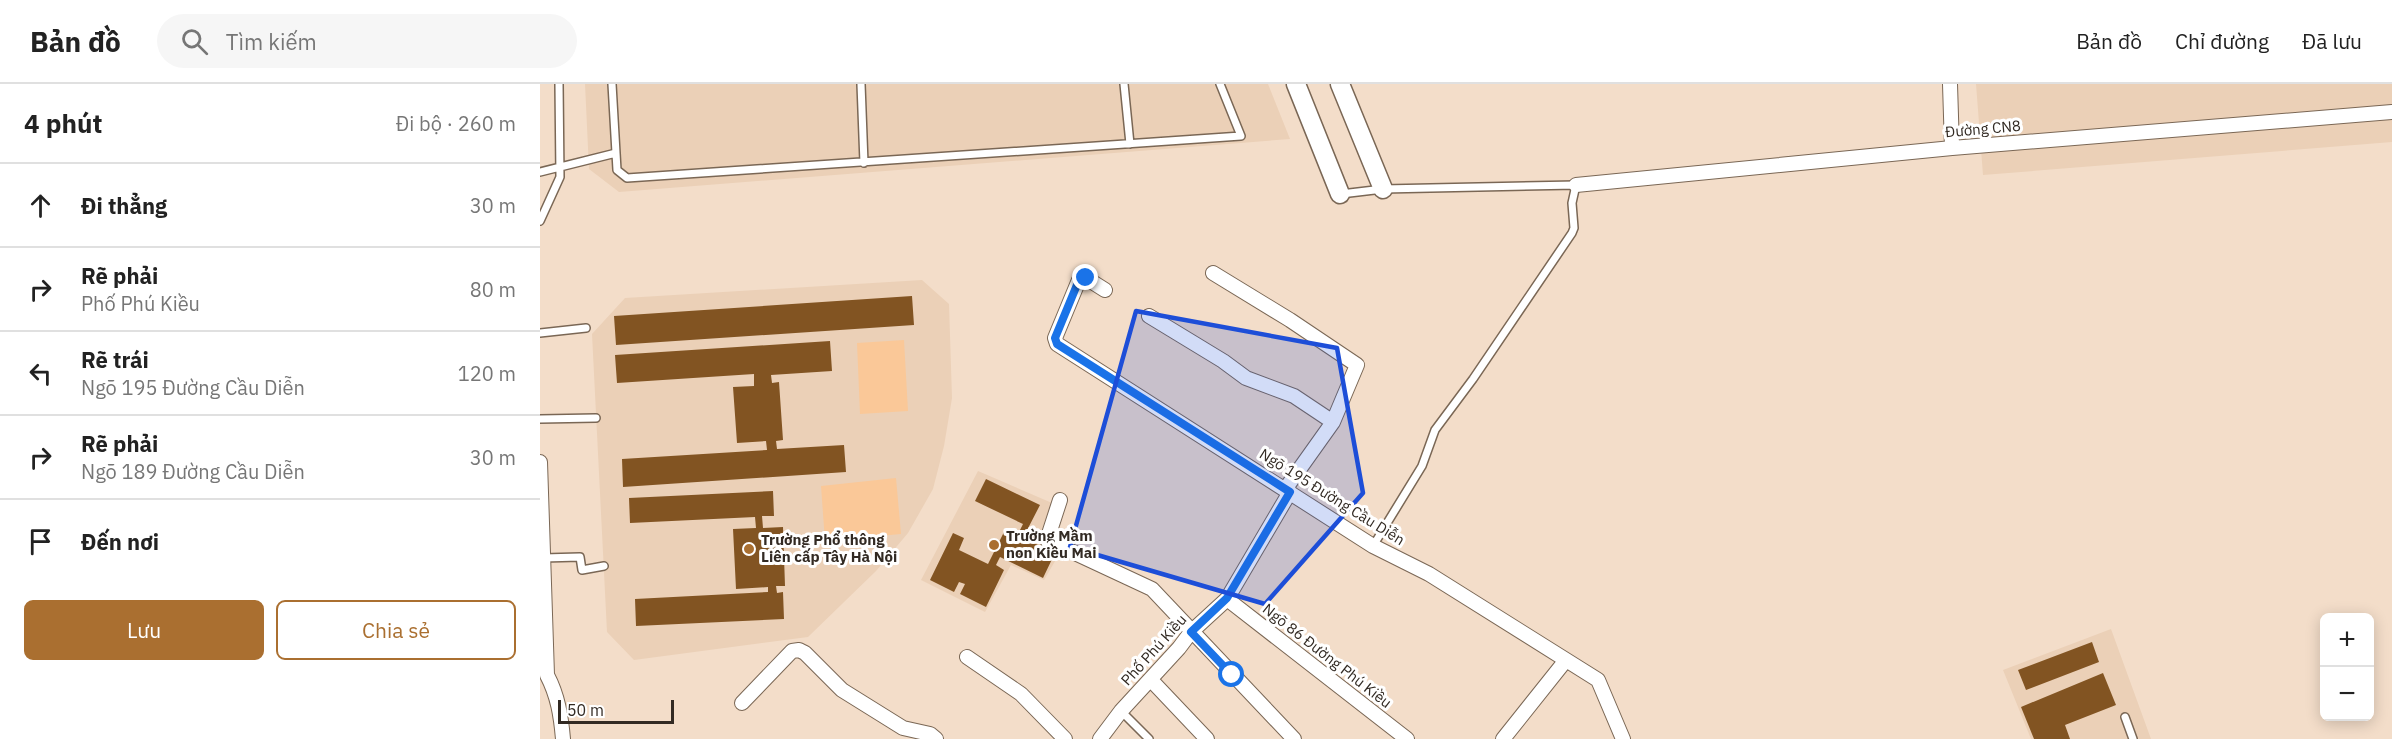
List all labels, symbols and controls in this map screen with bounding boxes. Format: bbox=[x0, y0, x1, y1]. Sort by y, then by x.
search box bbox=[157, 14, 577, 68]
text: Bản đồ bbox=[30, 23, 121, 60]
icon: search bbox=[178, 25, 211, 58]
text: Tìm kiếm bbox=[226, 27, 317, 56]
text: Bản đồ bbox=[2076, 27, 2142, 55]
text: Chỉ đường bbox=[2175, 27, 2269, 55]
text: Đã lưu bbox=[2302, 27, 2362, 55]
text: 4 phút bbox=[24, 106, 103, 140]
text: Đi bộ · 260 m bbox=[396, 110, 516, 137]
street label: Đường CN8 bbox=[1944, 116, 2022, 141]
icon: ahead bbox=[24, 189, 57, 222]
text: Đi thẳng bbox=[81, 191, 167, 220]
text: 30 m bbox=[470, 192, 516, 219]
text: Rẽ phải bbox=[81, 261, 158, 290]
route end bbox=[1072, 264, 1098, 290]
icon: right bbox=[24, 273, 57, 306]
text: 80 m bbox=[470, 276, 516, 303]
text: Phố Phú Kiều bbox=[81, 290, 200, 317]
text: Rẽ trái bbox=[81, 345, 149, 374]
icon: left bbox=[24, 357, 57, 390]
text: 120 m bbox=[458, 360, 516, 387]
text: Ngõ 195 Đường Cầu Diễn bbox=[81, 374, 305, 401]
text: Rẽ phải bbox=[81, 429, 158, 458]
icon: right bbox=[24, 441, 57, 474]
text: 30 m bbox=[470, 444, 516, 471]
street label: Ngõ 195 Đường Cầu Diễn bbox=[1256, 444, 1408, 549]
text: Ngõ 189 Đường Cầu Diễn bbox=[81, 458, 305, 485]
icon: arrive bbox=[24, 525, 57, 558]
place label: Trường Mầm non Kiều Mai bbox=[1006, 526, 1097, 562]
text: Đến nơi bbox=[81, 527, 159, 556]
place label: Trường Phổ thông Liên cấp Tây Hà Nội bbox=[761, 530, 897, 566]
marker: Trường Mầm non Kiều Mai bbox=[987, 538, 1001, 552]
marker: Trường Phổ thông Liên cấp Tây Hà Nội bbox=[742, 542, 756, 556]
street label: Ngõ 86 Đường Phú Kiều bbox=[1259, 599, 1396, 712]
button: Lưu bbox=[24, 600, 264, 660]
button: Chia sẻ bbox=[276, 600, 516, 660]
street label: Phố Phú Kiều bbox=[1117, 610, 1191, 689]
map controls bbox=[2320, 613, 2374, 721]
button: + bbox=[2320, 613, 2374, 667]
route start bbox=[1218, 661, 1244, 687]
button: − bbox=[2320, 667, 2374, 721]
scale bar bbox=[558, 697, 674, 724]
text: 50 m bbox=[567, 700, 604, 720]

